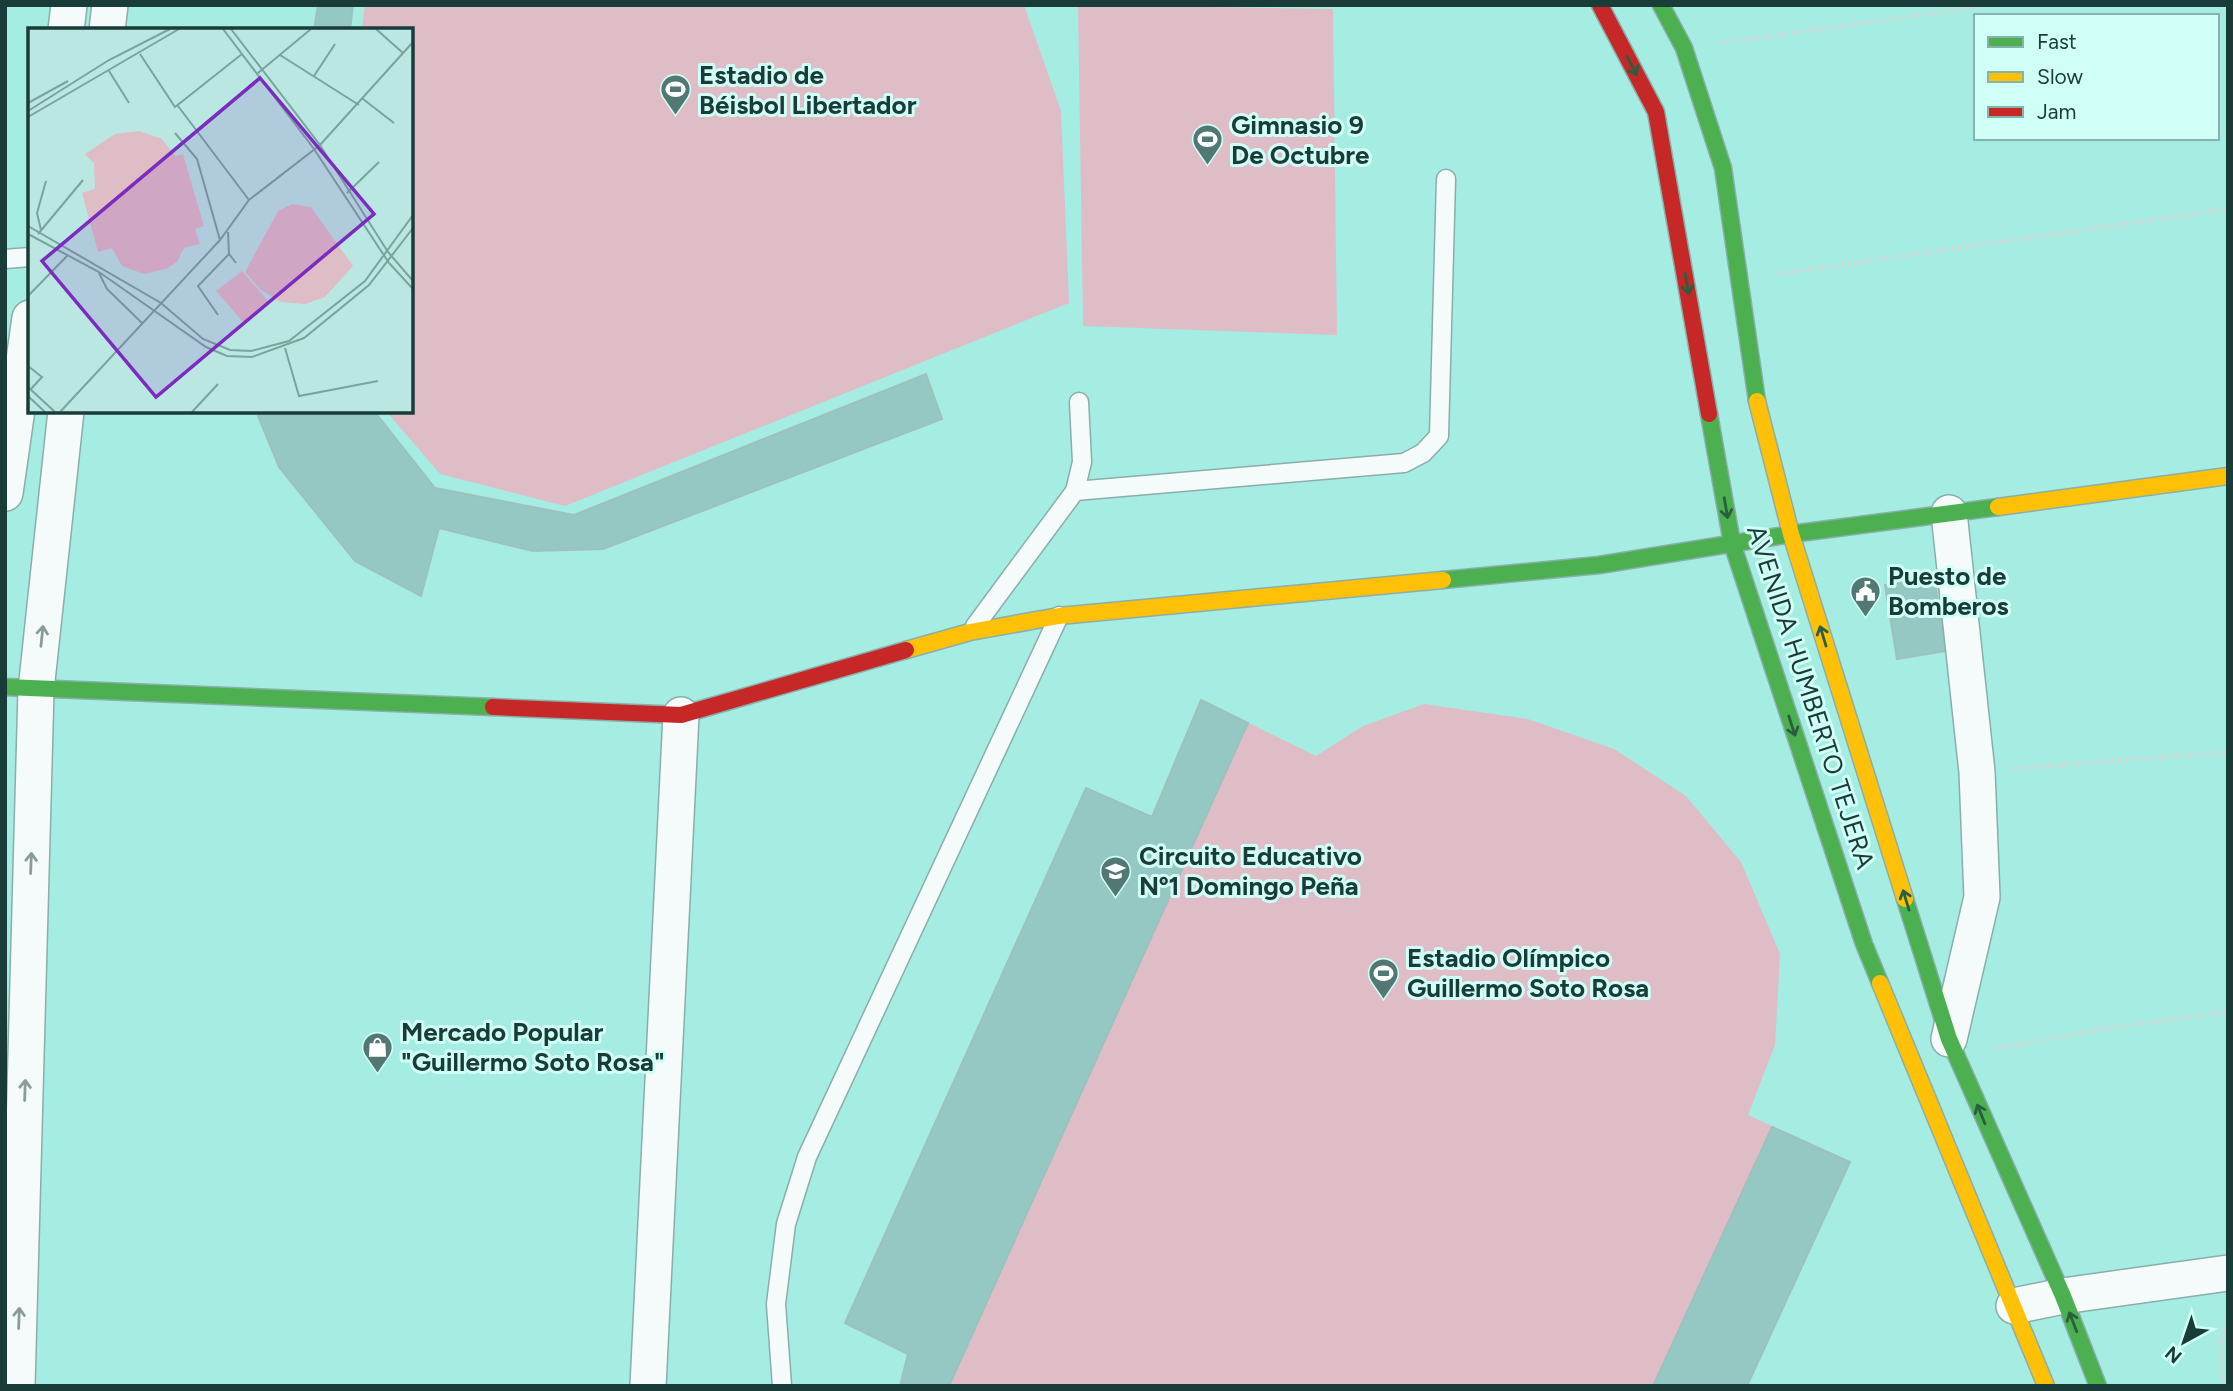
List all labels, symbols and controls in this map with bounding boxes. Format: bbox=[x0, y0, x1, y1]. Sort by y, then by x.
legend bbox=[1974, 14, 2219, 140]
inset map bbox=[28, 28, 413, 413]
text: Fast bbox=[2037, 29, 2077, 54]
one-way arrow bbox=[1625, 55, 1639, 75]
place label: Estadio de Béisbol Libertador bbox=[699, 59, 917, 121]
text: Slow bbox=[2037, 64, 2083, 89]
sports icon: Estadio de Béisbol Libertador bbox=[659, 73, 693, 117]
text: Jam bbox=[2037, 99, 2076, 124]
place label: Gimnasio 9 De Octubre bbox=[1231, 109, 1369, 171]
sports icon: Gimnasio 9 De Octubre bbox=[1191, 123, 1225, 167]
one-way arrow bbox=[1681, 272, 1694, 295]
one-way arrow bbox=[1720, 497, 1733, 519]
street label: AVENIDA HUMBERTO TEJERA bbox=[1740, 521, 1882, 873]
place label: Puesto de Bomberos bbox=[1888, 560, 2009, 622]
public building icon: Puesto de Bomberos bbox=[1848, 574, 1882, 618]
one-way arrow bbox=[36, 625, 49, 647]
one-way arrow bbox=[1816, 625, 1829, 647]
one-way arrow bbox=[1787, 714, 1800, 736]
place label: Circuito Educativo Nº1 Domingo Peña bbox=[1139, 840, 1362, 902]
one-way arrow bbox=[25, 851, 38, 874]
school or university icon: Circuito Educativo Nº1 Domingo Peña bbox=[1099, 854, 1133, 898]
one-way arrow bbox=[1898, 889, 1911, 911]
place label: Estadio Olímpico Guillermo Soto Rosa bbox=[1407, 942, 1649, 1004]
sports icon: Estadio Olímpico Guillermo Soto Rosa bbox=[1367, 956, 1401, 1000]
place label: Mercado Popular "Guillermo Soto Rosa" bbox=[401, 1016, 665, 1078]
shop icon: Mercado Popular "Guillermo Soto Rosa" bbox=[361, 1030, 395, 1074]
one-way arrow bbox=[18, 1079, 32, 1102]
one-way arrow bbox=[1973, 1104, 1986, 1126]
one-way arrow bbox=[12, 1306, 25, 1329]
north arrow bbox=[2149, 1307, 2219, 1377]
one-way arrow bbox=[2066, 1312, 2079, 1333]
text: N bbox=[2160, 1341, 2186, 1368]

